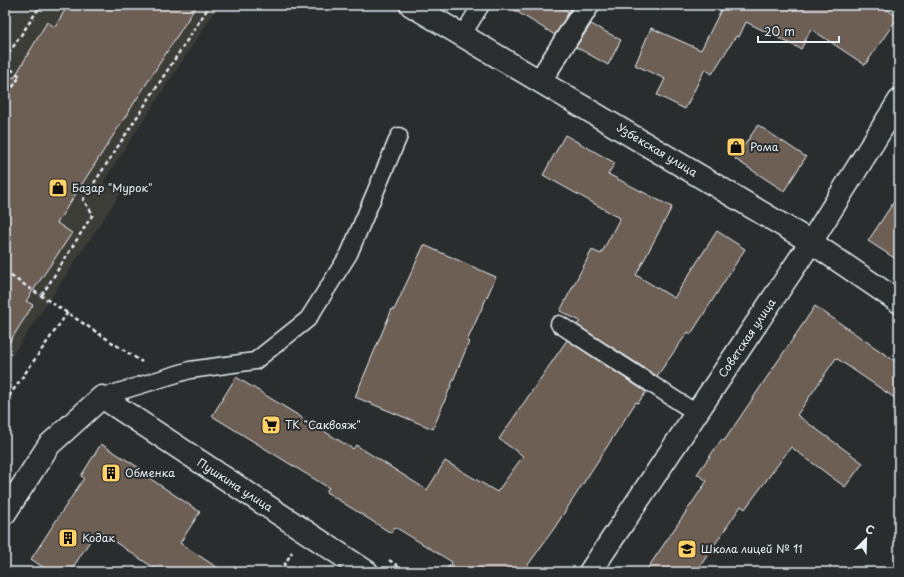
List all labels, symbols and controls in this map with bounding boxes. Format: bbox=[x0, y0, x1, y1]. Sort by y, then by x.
scale bar bbox=[758, 18, 839, 44]
text: 20 m bbox=[764, 22, 795, 40]
street label: Узбекская улица bbox=[614, 119, 701, 180]
shop icon: Рома bbox=[725, 136, 747, 158]
place label: Рома bbox=[750, 138, 779, 155]
shop icon: Базар "Мурок" bbox=[47, 177, 69, 199]
place label: Базар "Мурок" bbox=[72, 179, 153, 196]
street label: Советская улица bbox=[714, 295, 779, 381]
supermarket icon: ТК "Саквояж" bbox=[260, 414, 282, 436]
place label: ТК "Саквояж" bbox=[285, 416, 361, 433]
street label: Пушкина улица bbox=[194, 454, 277, 516]
building icon: Обменка bbox=[100, 462, 122, 484]
place label: Обменка bbox=[125, 464, 175, 481]
north arrow bbox=[846, 519, 886, 559]
text: С bbox=[863, 520, 877, 539]
building icon: Кодак bbox=[57, 527, 79, 549]
place label: Кодак bbox=[82, 529, 116, 546]
school or university icon: Школа лицей № 11 bbox=[676, 538, 698, 560]
place label: Школа лицей № 11 bbox=[701, 540, 803, 557]

